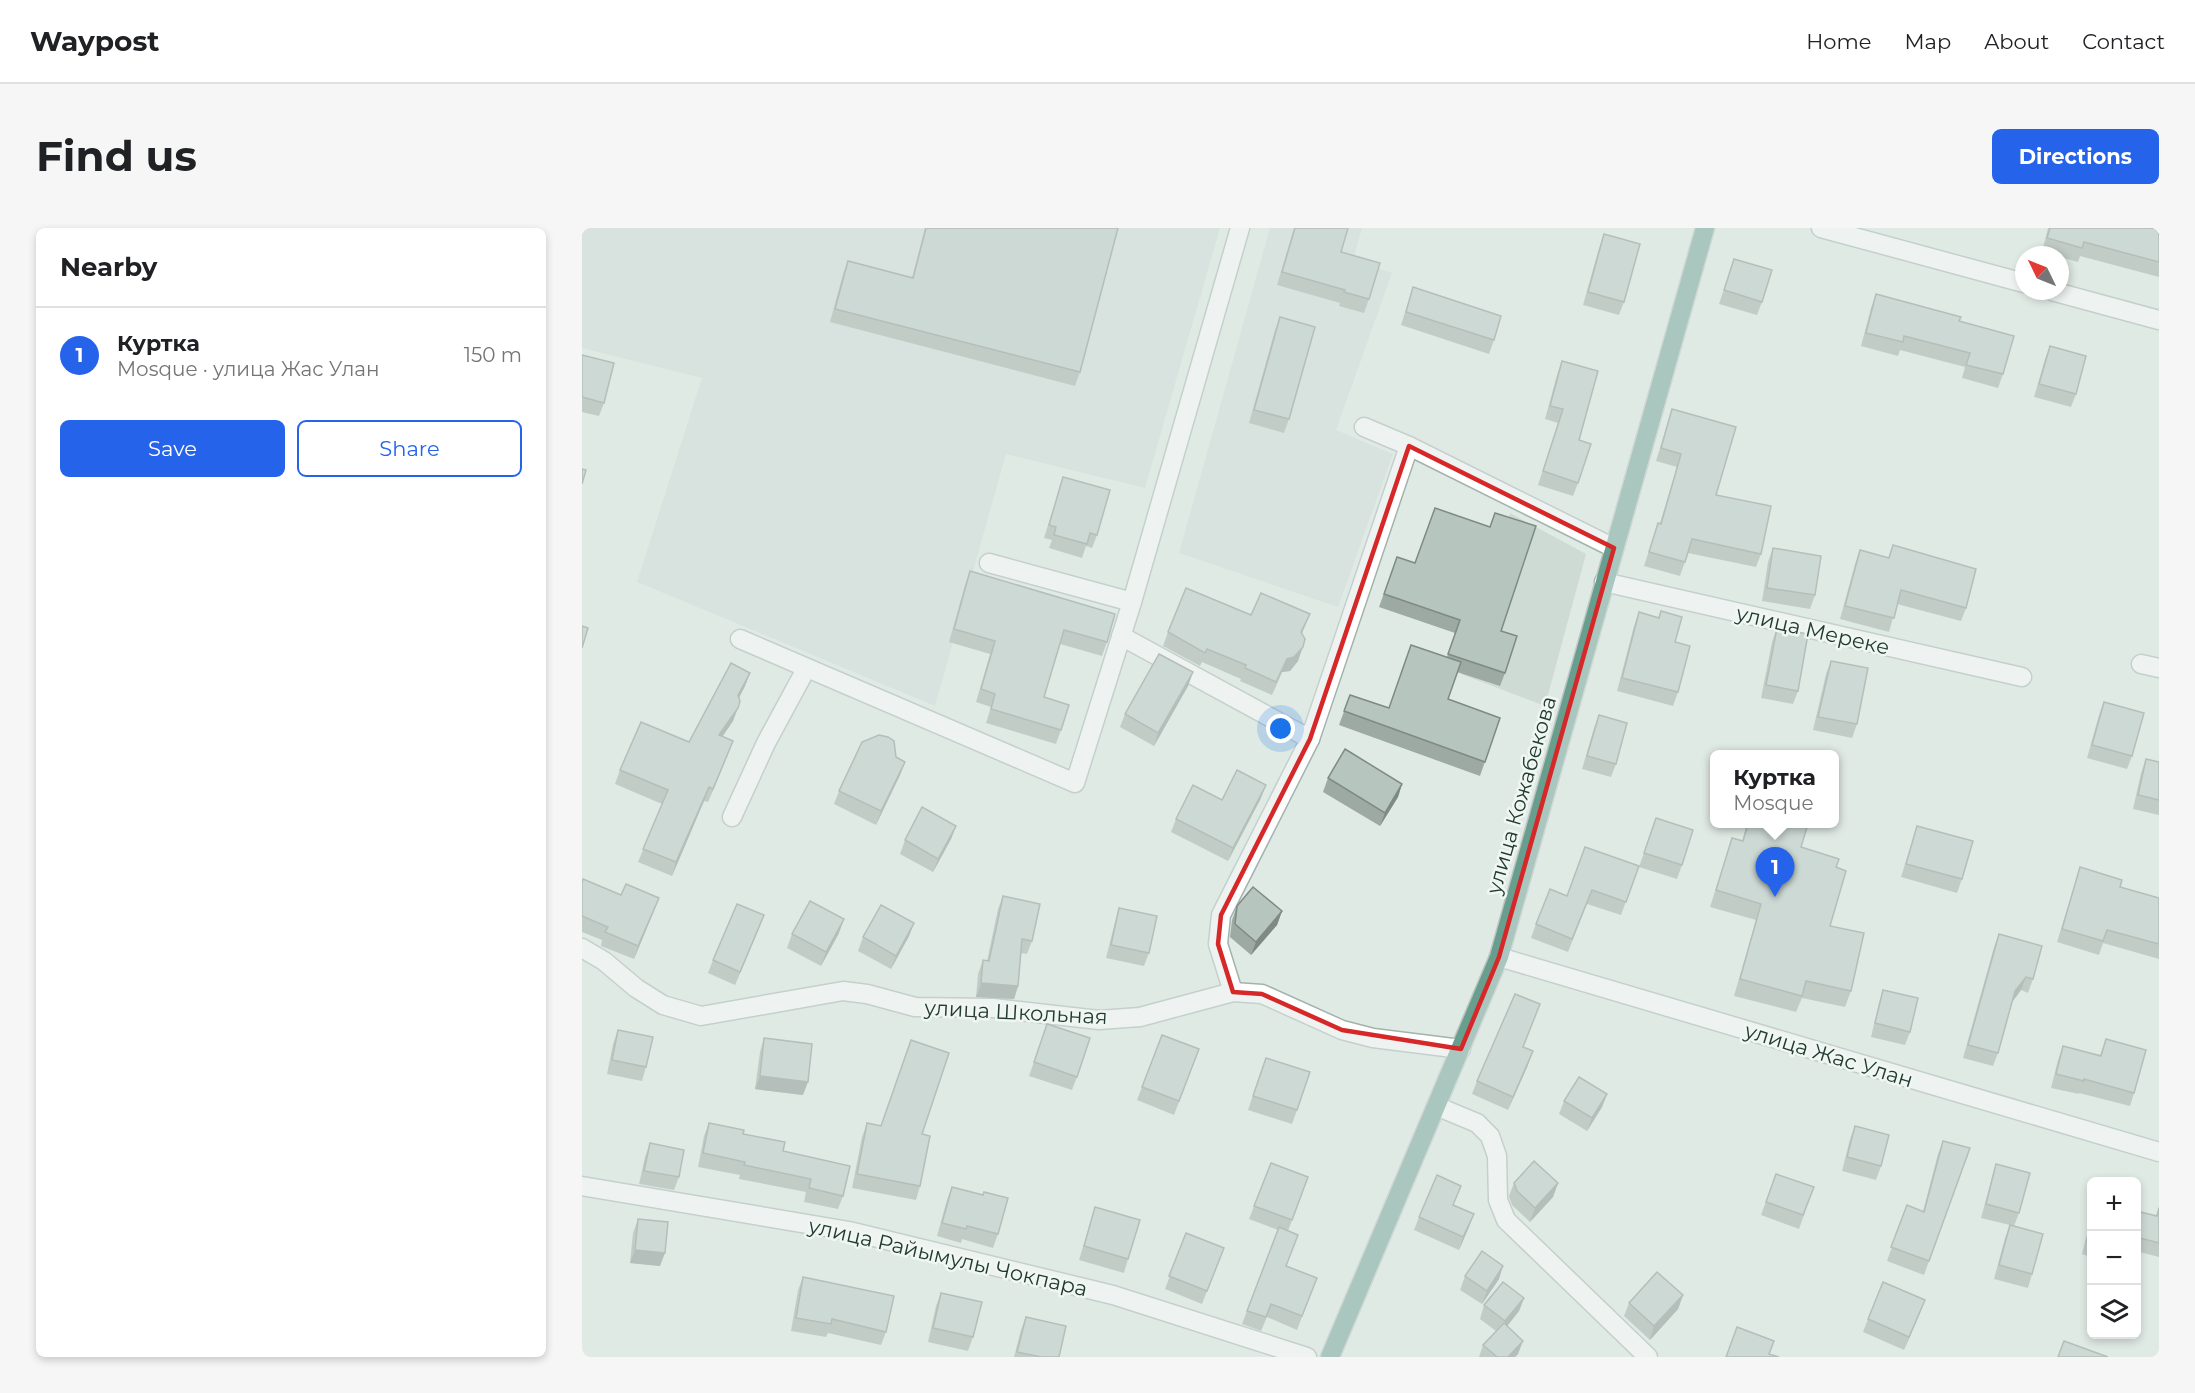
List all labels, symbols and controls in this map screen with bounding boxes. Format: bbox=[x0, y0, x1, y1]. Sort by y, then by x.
text: Waypost bbox=[30, 24, 160, 58]
text: Home bbox=[1806, 29, 1871, 54]
text: Map bbox=[1904, 29, 1951, 54]
text: About bbox=[1984, 29, 2049, 54]
text: Contact bbox=[2082, 29, 2165, 54]
button: Directions bbox=[1992, 129, 2159, 184]
text: Find us bbox=[36, 130, 197, 182]
north arrow bbox=[2015, 246, 2069, 300]
text: Nearby bbox=[60, 251, 157, 283]
text: Куртка bbox=[117, 330, 200, 357]
text: 1 bbox=[76, 343, 83, 367]
text: 150 m bbox=[464, 343, 522, 367]
text: Mosque · улица Жас Улан bbox=[117, 357, 379, 381]
button: Save bbox=[60, 420, 285, 477]
button: Share bbox=[297, 420, 522, 477]
street label: улица Мереке bbox=[1733, 600, 1892, 660]
street label: улица Кожабекова bbox=[1481, 693, 1561, 898]
your location bbox=[1266, 714, 1295, 743]
popup bbox=[1710, 750, 1839, 828]
text: Куртка bbox=[1733, 764, 1816, 791]
text: Mosque bbox=[1733, 791, 1814, 815]
pin: 1 bbox=[1756, 848, 1794, 897]
street label: улица Школьная bbox=[923, 995, 1108, 1029]
street label: улица Жас Улан bbox=[1741, 1017, 1916, 1093]
map controls bbox=[2087, 1177, 2141, 1339]
button: + bbox=[2087, 1177, 2141, 1231]
street label: улица Райымулы Чокпара bbox=[805, 1212, 1090, 1301]
button: − bbox=[2087, 1231, 2141, 1285]
button: layers bbox=[2087, 1285, 2141, 1339]

